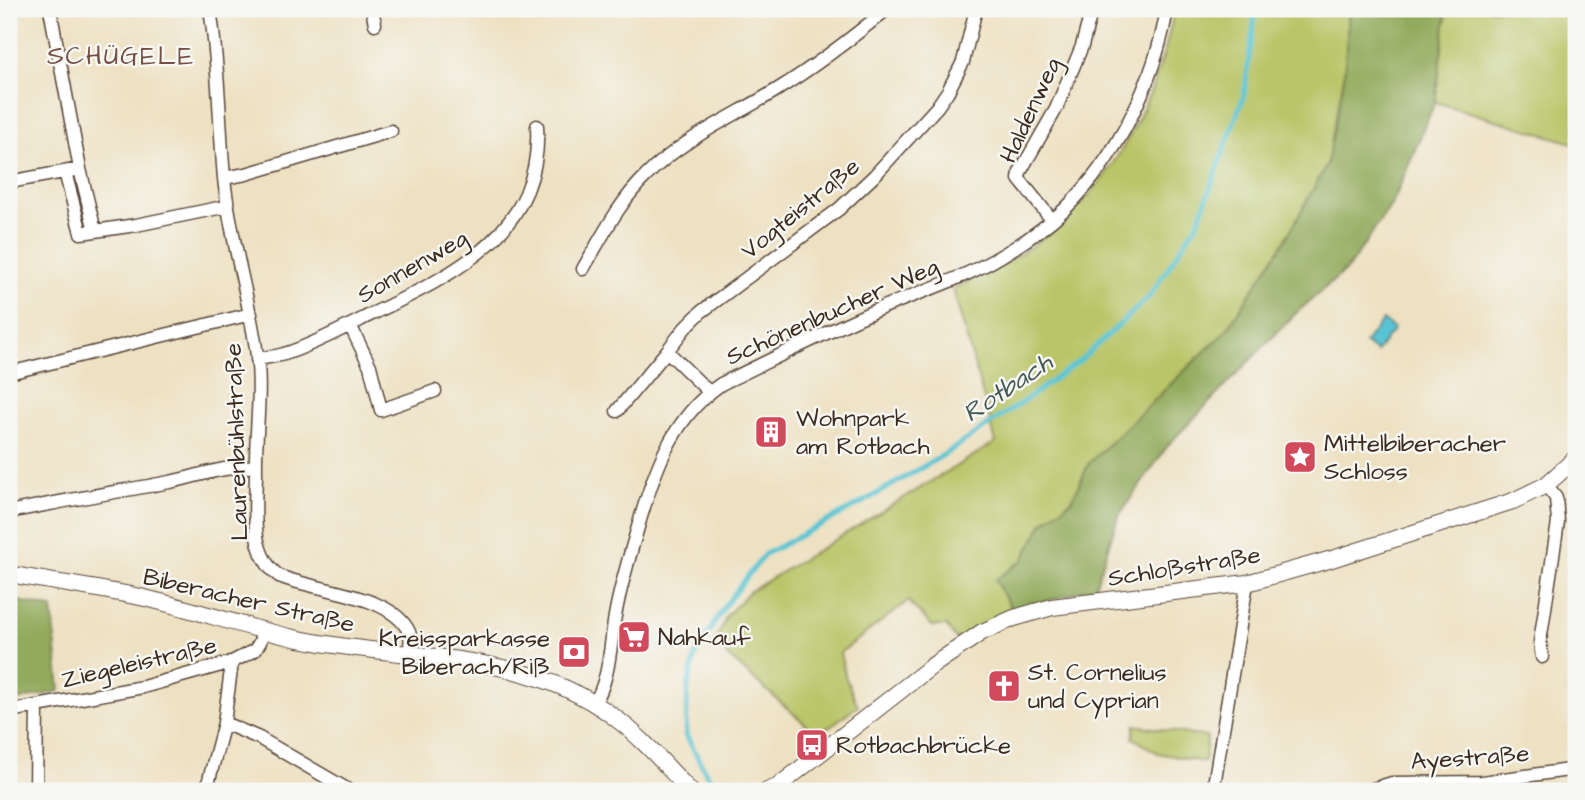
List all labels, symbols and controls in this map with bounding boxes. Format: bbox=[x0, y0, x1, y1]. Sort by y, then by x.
district label: SCHÜGELE bbox=[47, 38, 195, 74]
street label: Haldenweg bbox=[992, 52, 1071, 169]
street label: Vogteistraße bbox=[734, 150, 868, 268]
street label: Sonnenweg bbox=[351, 221, 475, 313]
street label: Schönenbucher Weg bbox=[721, 250, 945, 375]
street label: Laurenbühlstraße bbox=[217, 343, 257, 541]
water label: Rotbach bbox=[956, 344, 1060, 431]
place label: Wohnpark am Rotbach bbox=[796, 402, 930, 464]
building icon: Wohnpark am Rotbach bbox=[752, 413, 790, 451]
place label: Mittelbiberacher Schloss bbox=[1324, 427, 1506, 489]
place icon: Mittelbiberacher Schloss bbox=[1281, 438, 1319, 476]
street label: Schloßstraße bbox=[1105, 538, 1263, 596]
street label: Biberacher Straße bbox=[140, 560, 358, 642]
supermarket icon: Nahkauf bbox=[615, 618, 653, 656]
place label: Nahkauf bbox=[658, 621, 751, 655]
place label: Kreissparkasse Biberach/Riß bbox=[379, 622, 550, 684]
street label: Ziegeleistraße bbox=[58, 629, 220, 698]
bank icon: Kreissparkasse Biberach/Riß bbox=[555, 633, 593, 671]
place label: St. Cornelius und Cyprian bbox=[1028, 656, 1166, 719]
church icon: St. Cornelius und Cyprian bbox=[985, 667, 1023, 705]
bus stop icon: Rotbachbrücke bbox=[793, 726, 831, 764]
place label: Rotbachbrücke bbox=[836, 729, 1011, 763]
street label: Ayestraße bbox=[1410, 737, 1531, 780]

